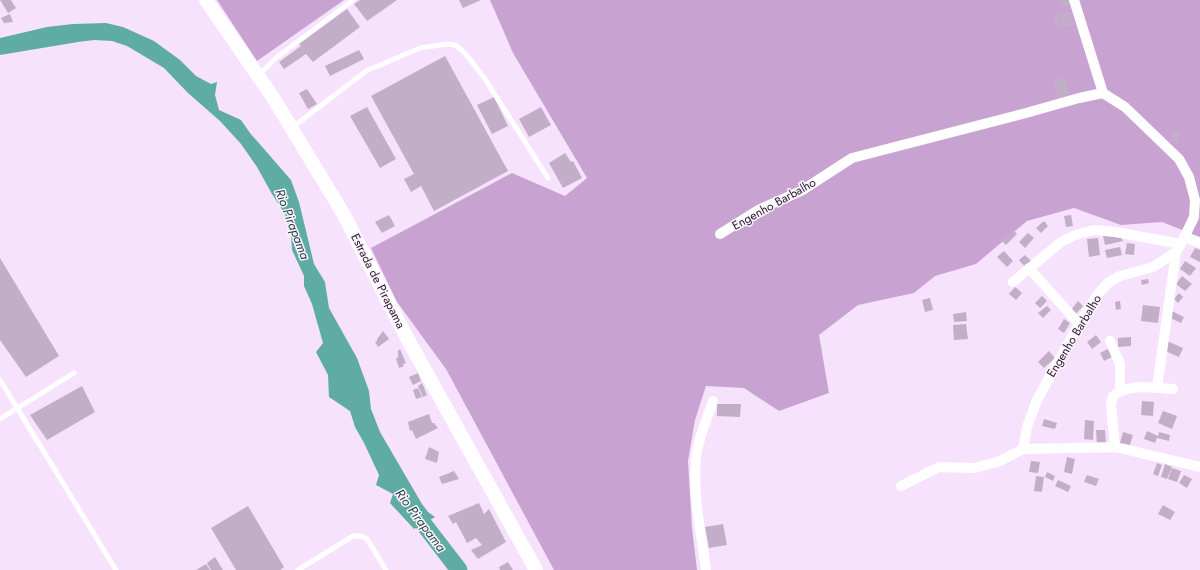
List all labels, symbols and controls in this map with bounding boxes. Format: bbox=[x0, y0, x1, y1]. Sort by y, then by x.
street label: Engenho Barbalho bbox=[729, 173, 820, 235]
water label: Rio Pirapama bbox=[270, 186, 315, 262]
street label: Estrada de Pirapama bbox=[346, 230, 410, 332]
street label: Engenho Barbalho bbox=[1042, 291, 1106, 381]
water label: Rio Pirapama bbox=[391, 485, 451, 556]

